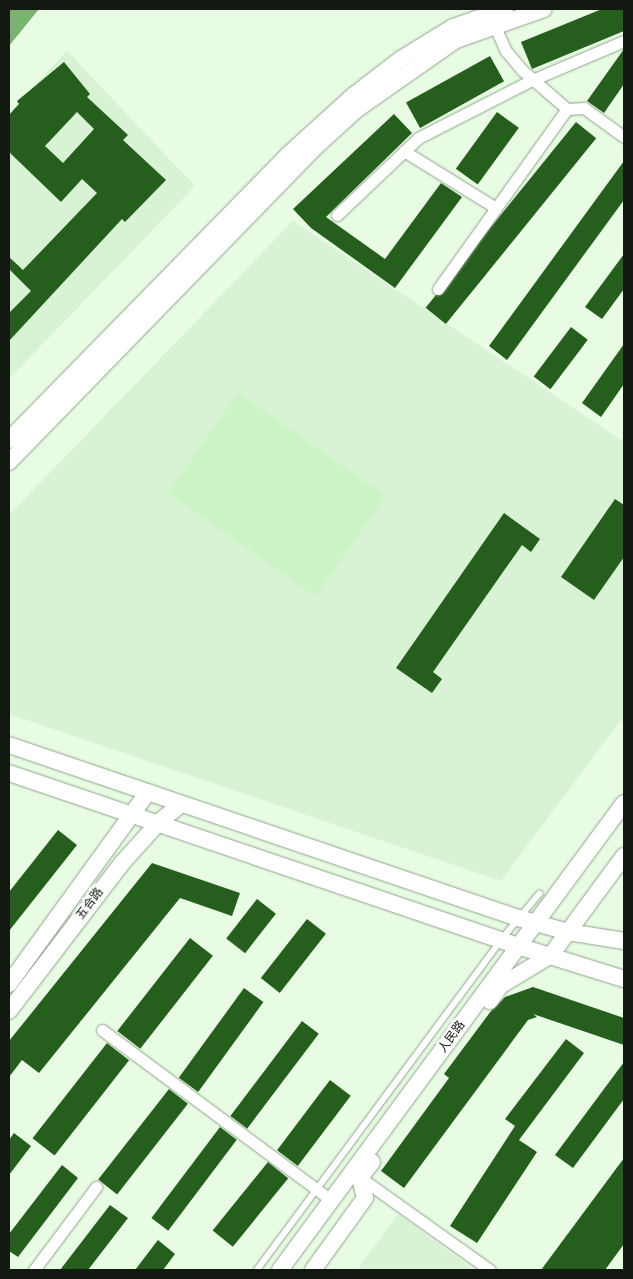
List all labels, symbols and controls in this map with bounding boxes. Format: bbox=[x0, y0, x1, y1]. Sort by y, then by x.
street label: 五合路 bbox=[73, 885, 107, 923]
street label: 人民路 bbox=[436, 1018, 468, 1056]

